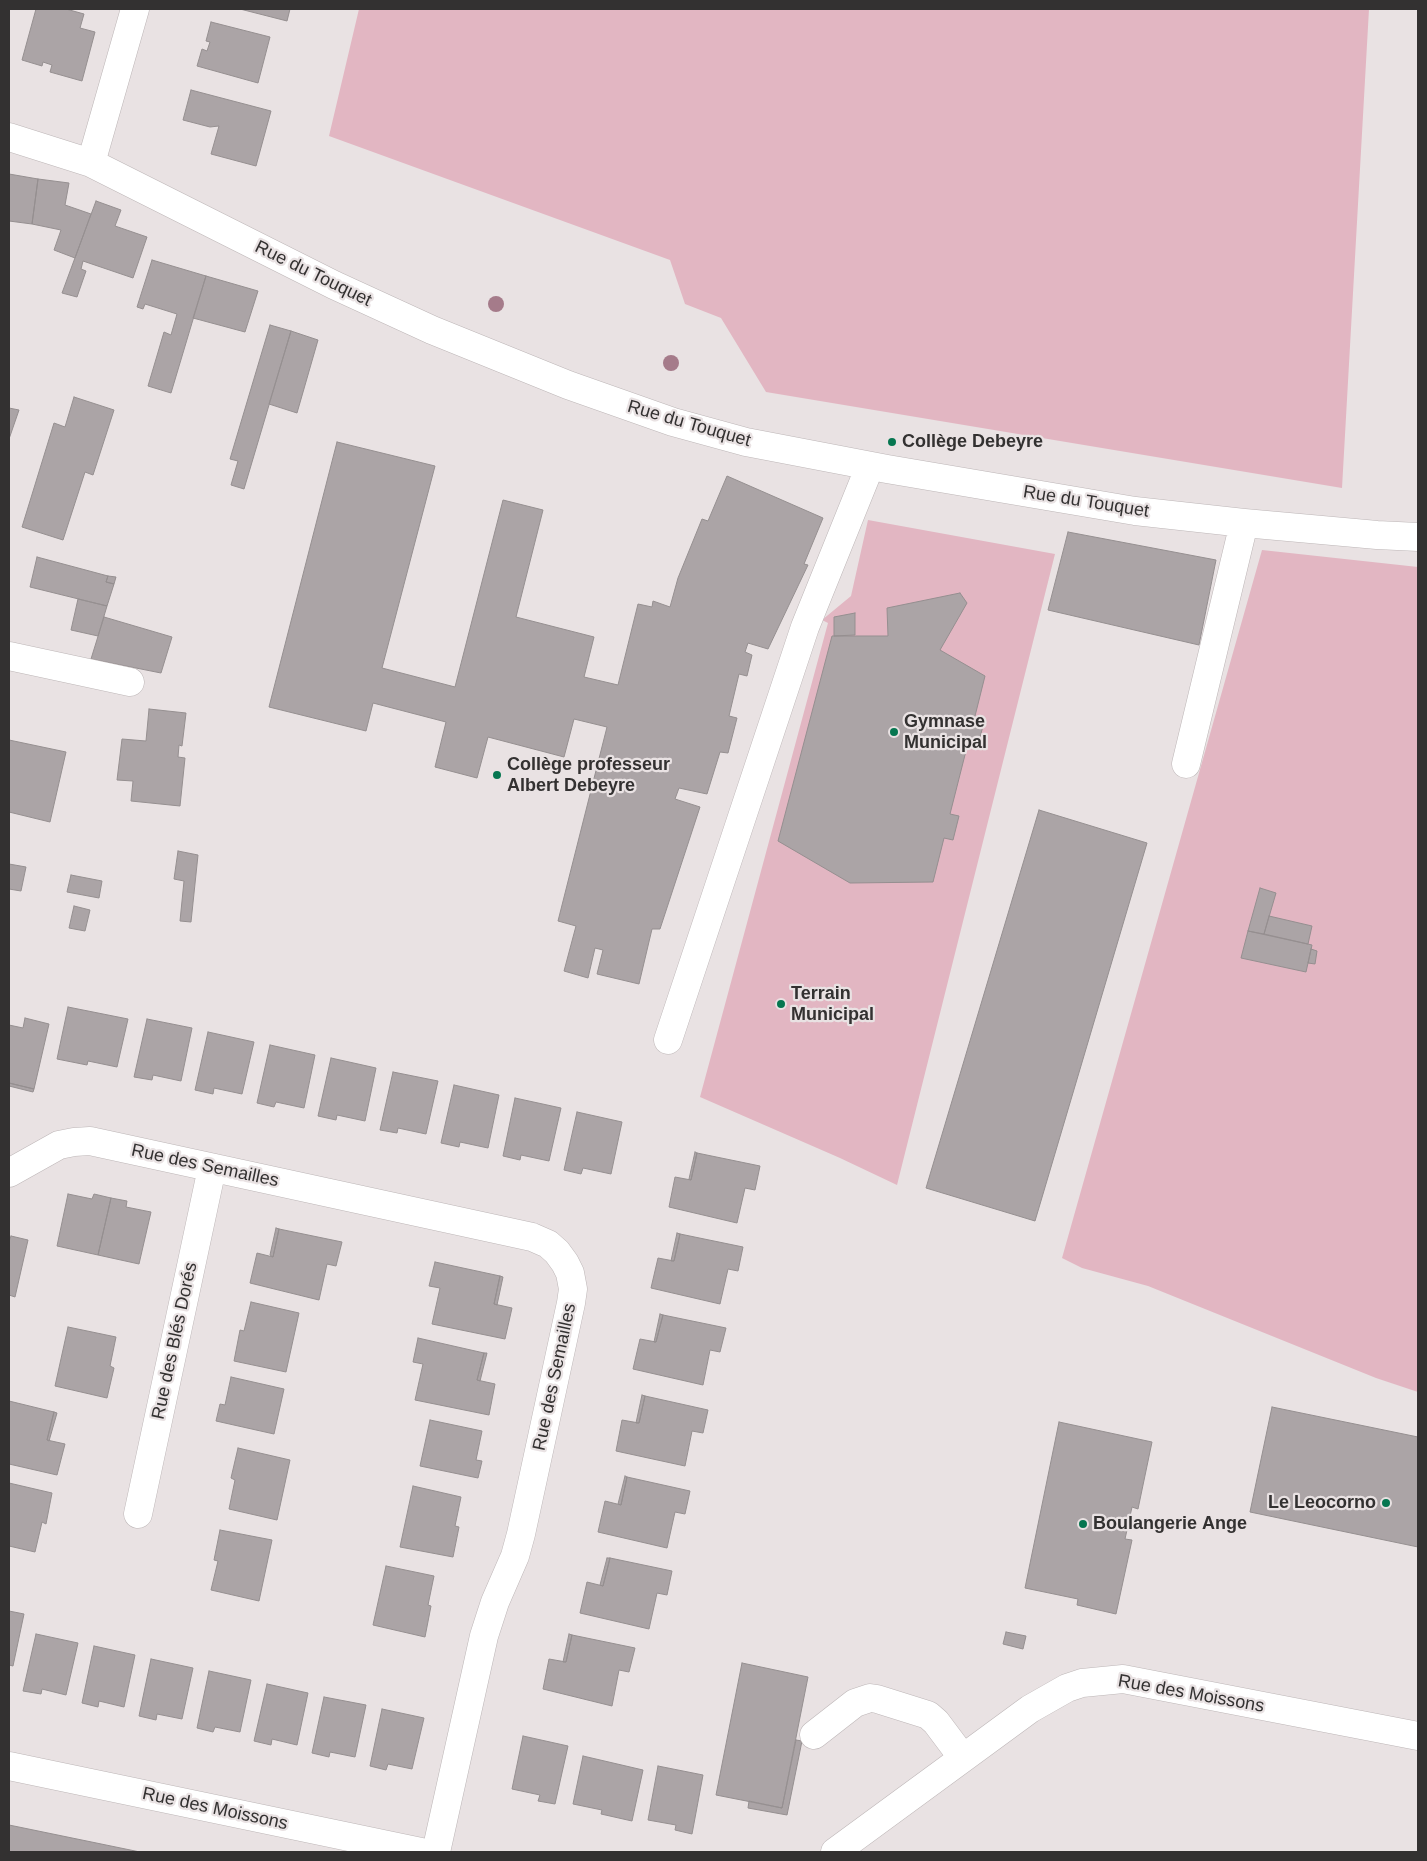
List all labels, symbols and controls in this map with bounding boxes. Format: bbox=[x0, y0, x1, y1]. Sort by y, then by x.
street label: Rue du Touquet bbox=[251, 236, 375, 312]
street label: Rue du Touquet bbox=[625, 396, 753, 452]
place label: Collège Debeyre bbox=[902, 431, 1043, 453]
marker: Collège Debeyre bbox=[886, 436, 898, 448]
street label: Rue du Touquet bbox=[1022, 481, 1150, 523]
place label: Gymnase Municipal bbox=[904, 711, 987, 754]
marker: Gymnase Municipal bbox=[888, 726, 900, 738]
place label: Collège professeur Albert Debeyre bbox=[507, 754, 670, 796]
marker: Collège professeur Albert Debeyre bbox=[491, 769, 503, 781]
place label: Terrain Municipal bbox=[791, 983, 874, 1026]
marker: Terrain Municipal bbox=[775, 998, 787, 1010]
street label: Rue des Semailles bbox=[129, 1140, 281, 1192]
street label: Rue des Blés Dorés bbox=[148, 1260, 202, 1422]
street label: Rue des Semailles bbox=[529, 1301, 581, 1453]
place label: Le Leocorno bbox=[1268, 1492, 1376, 1514]
marker: Le Leocorno bbox=[1380, 1497, 1392, 1509]
place label: Boulangerie Ange bbox=[1093, 1513, 1247, 1535]
marker: Boulangerie Ange bbox=[1077, 1518, 1089, 1530]
street label: Rue des Moissons bbox=[1116, 1671, 1266, 1717]
street label: Rue des Moissons bbox=[140, 1783, 290, 1835]

